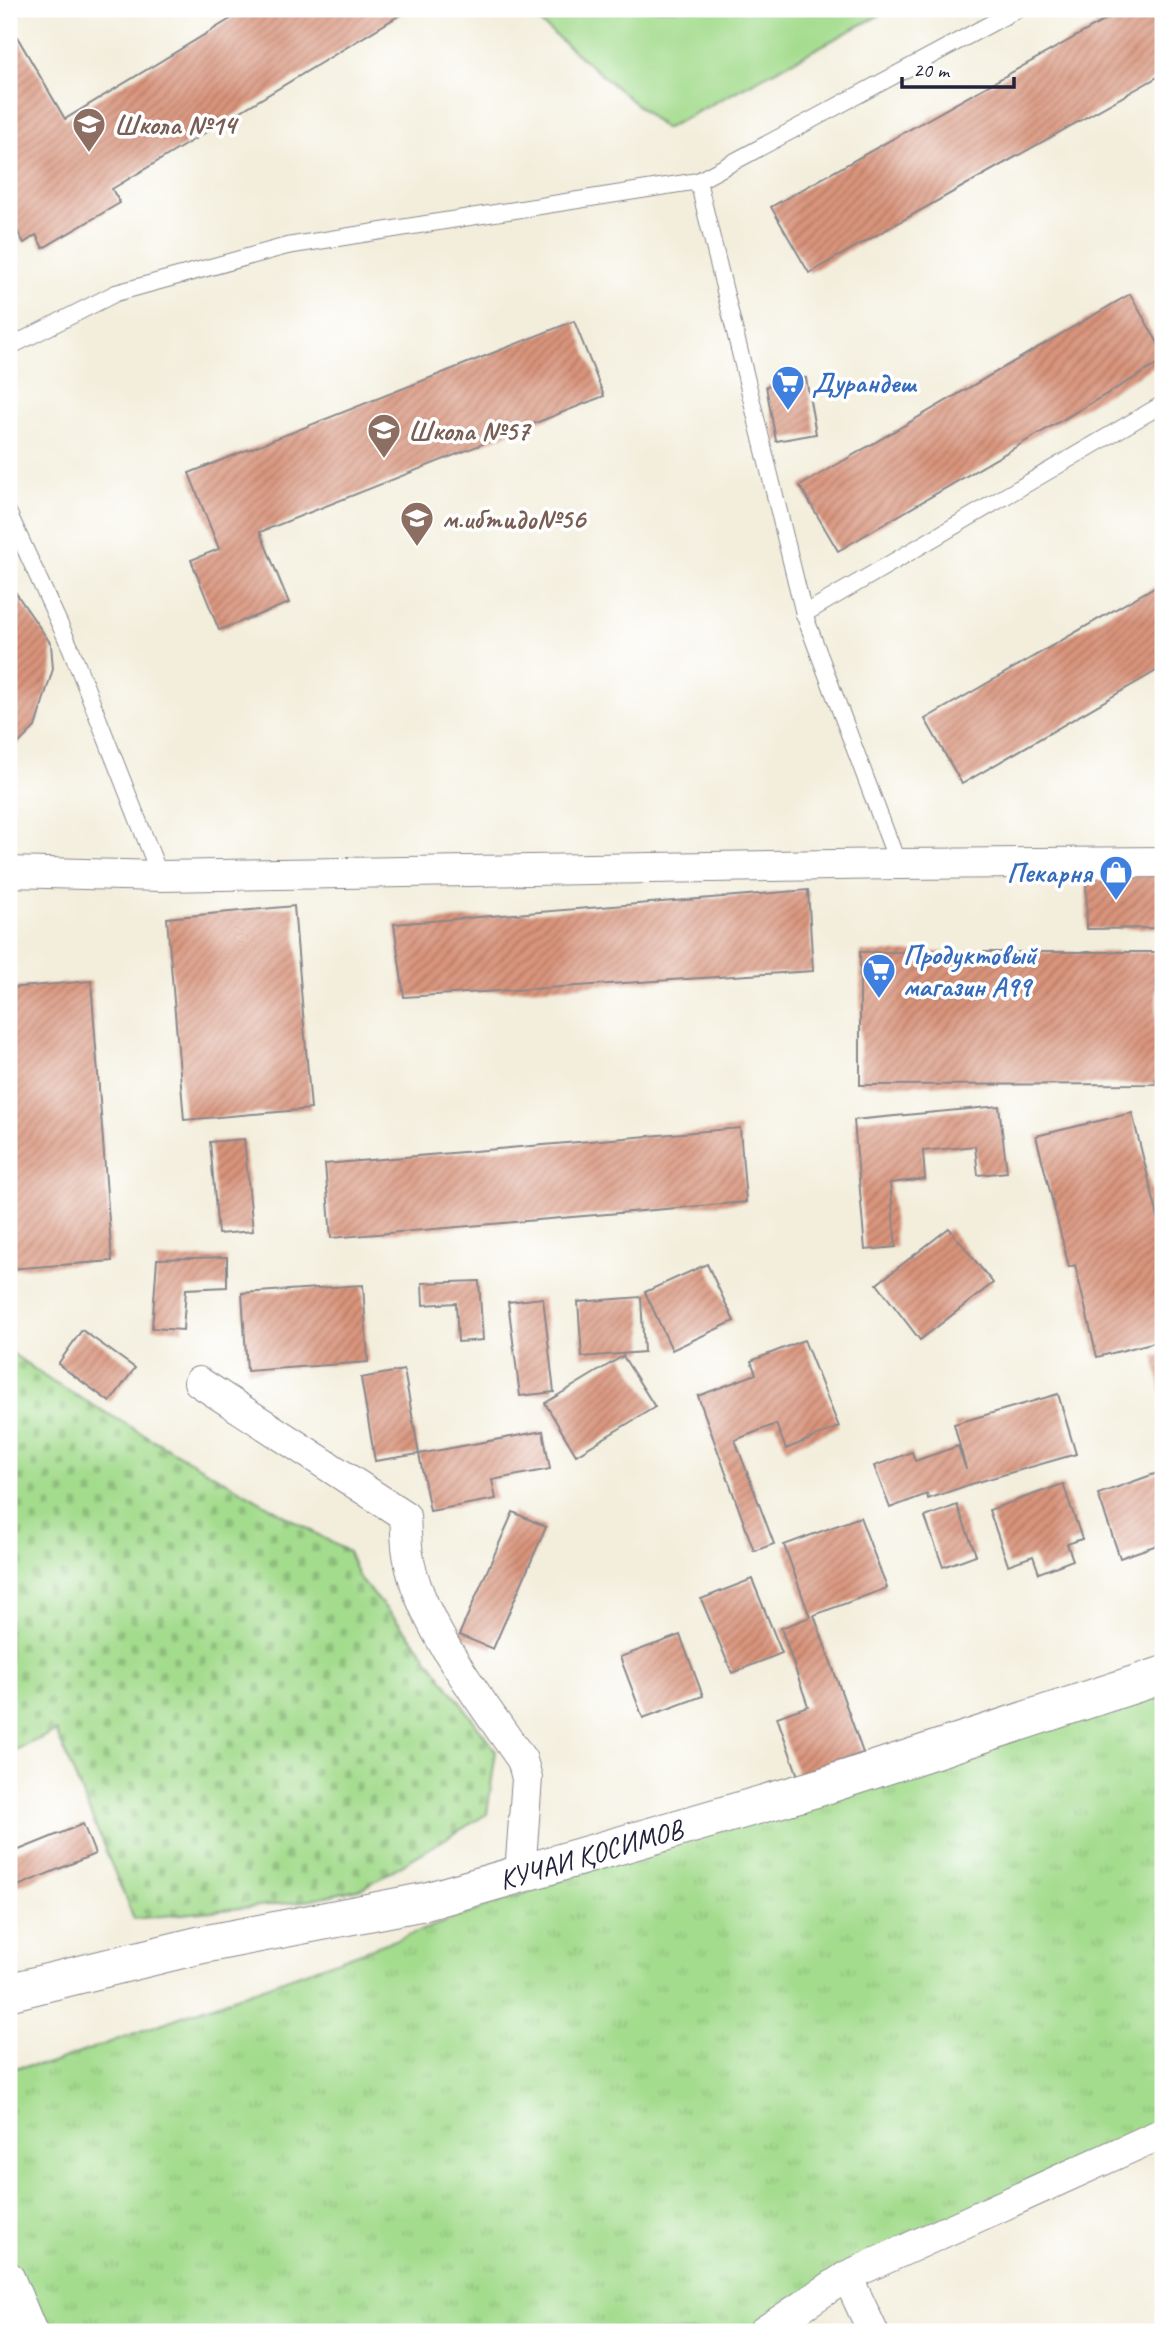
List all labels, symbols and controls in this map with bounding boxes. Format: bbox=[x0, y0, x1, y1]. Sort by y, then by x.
scale bar bbox=[902, 46, 1014, 90]
text: 20 m bbox=[913, 57, 951, 83]
school or university icon: Школа №14 bbox=[70, 105, 108, 154]
place label: Школа №14 bbox=[114, 107, 239, 142]
supermarket icon: Дурандеш bbox=[769, 363, 807, 412]
place label: Дурандеш bbox=[812, 365, 918, 400]
school or university icon: Школа №57 bbox=[365, 411, 403, 460]
place label: Школа №57 bbox=[408, 413, 532, 448]
school or university icon: м.ибтидо№56 bbox=[398, 499, 436, 548]
place label: м.ибтидо№56 bbox=[442, 501, 587, 536]
shop icon: Пекарня bbox=[1097, 853, 1135, 902]
place label: Пекарня bbox=[1007, 855, 1094, 890]
place label: Продуктовый магазин А99 bbox=[903, 937, 1038, 1004]
supermarket icon: Продуктовый магазин А99 bbox=[860, 951, 898, 1000]
street label: КУЧАИ ҚОСИМОВ bbox=[495, 1810, 689, 1897]

